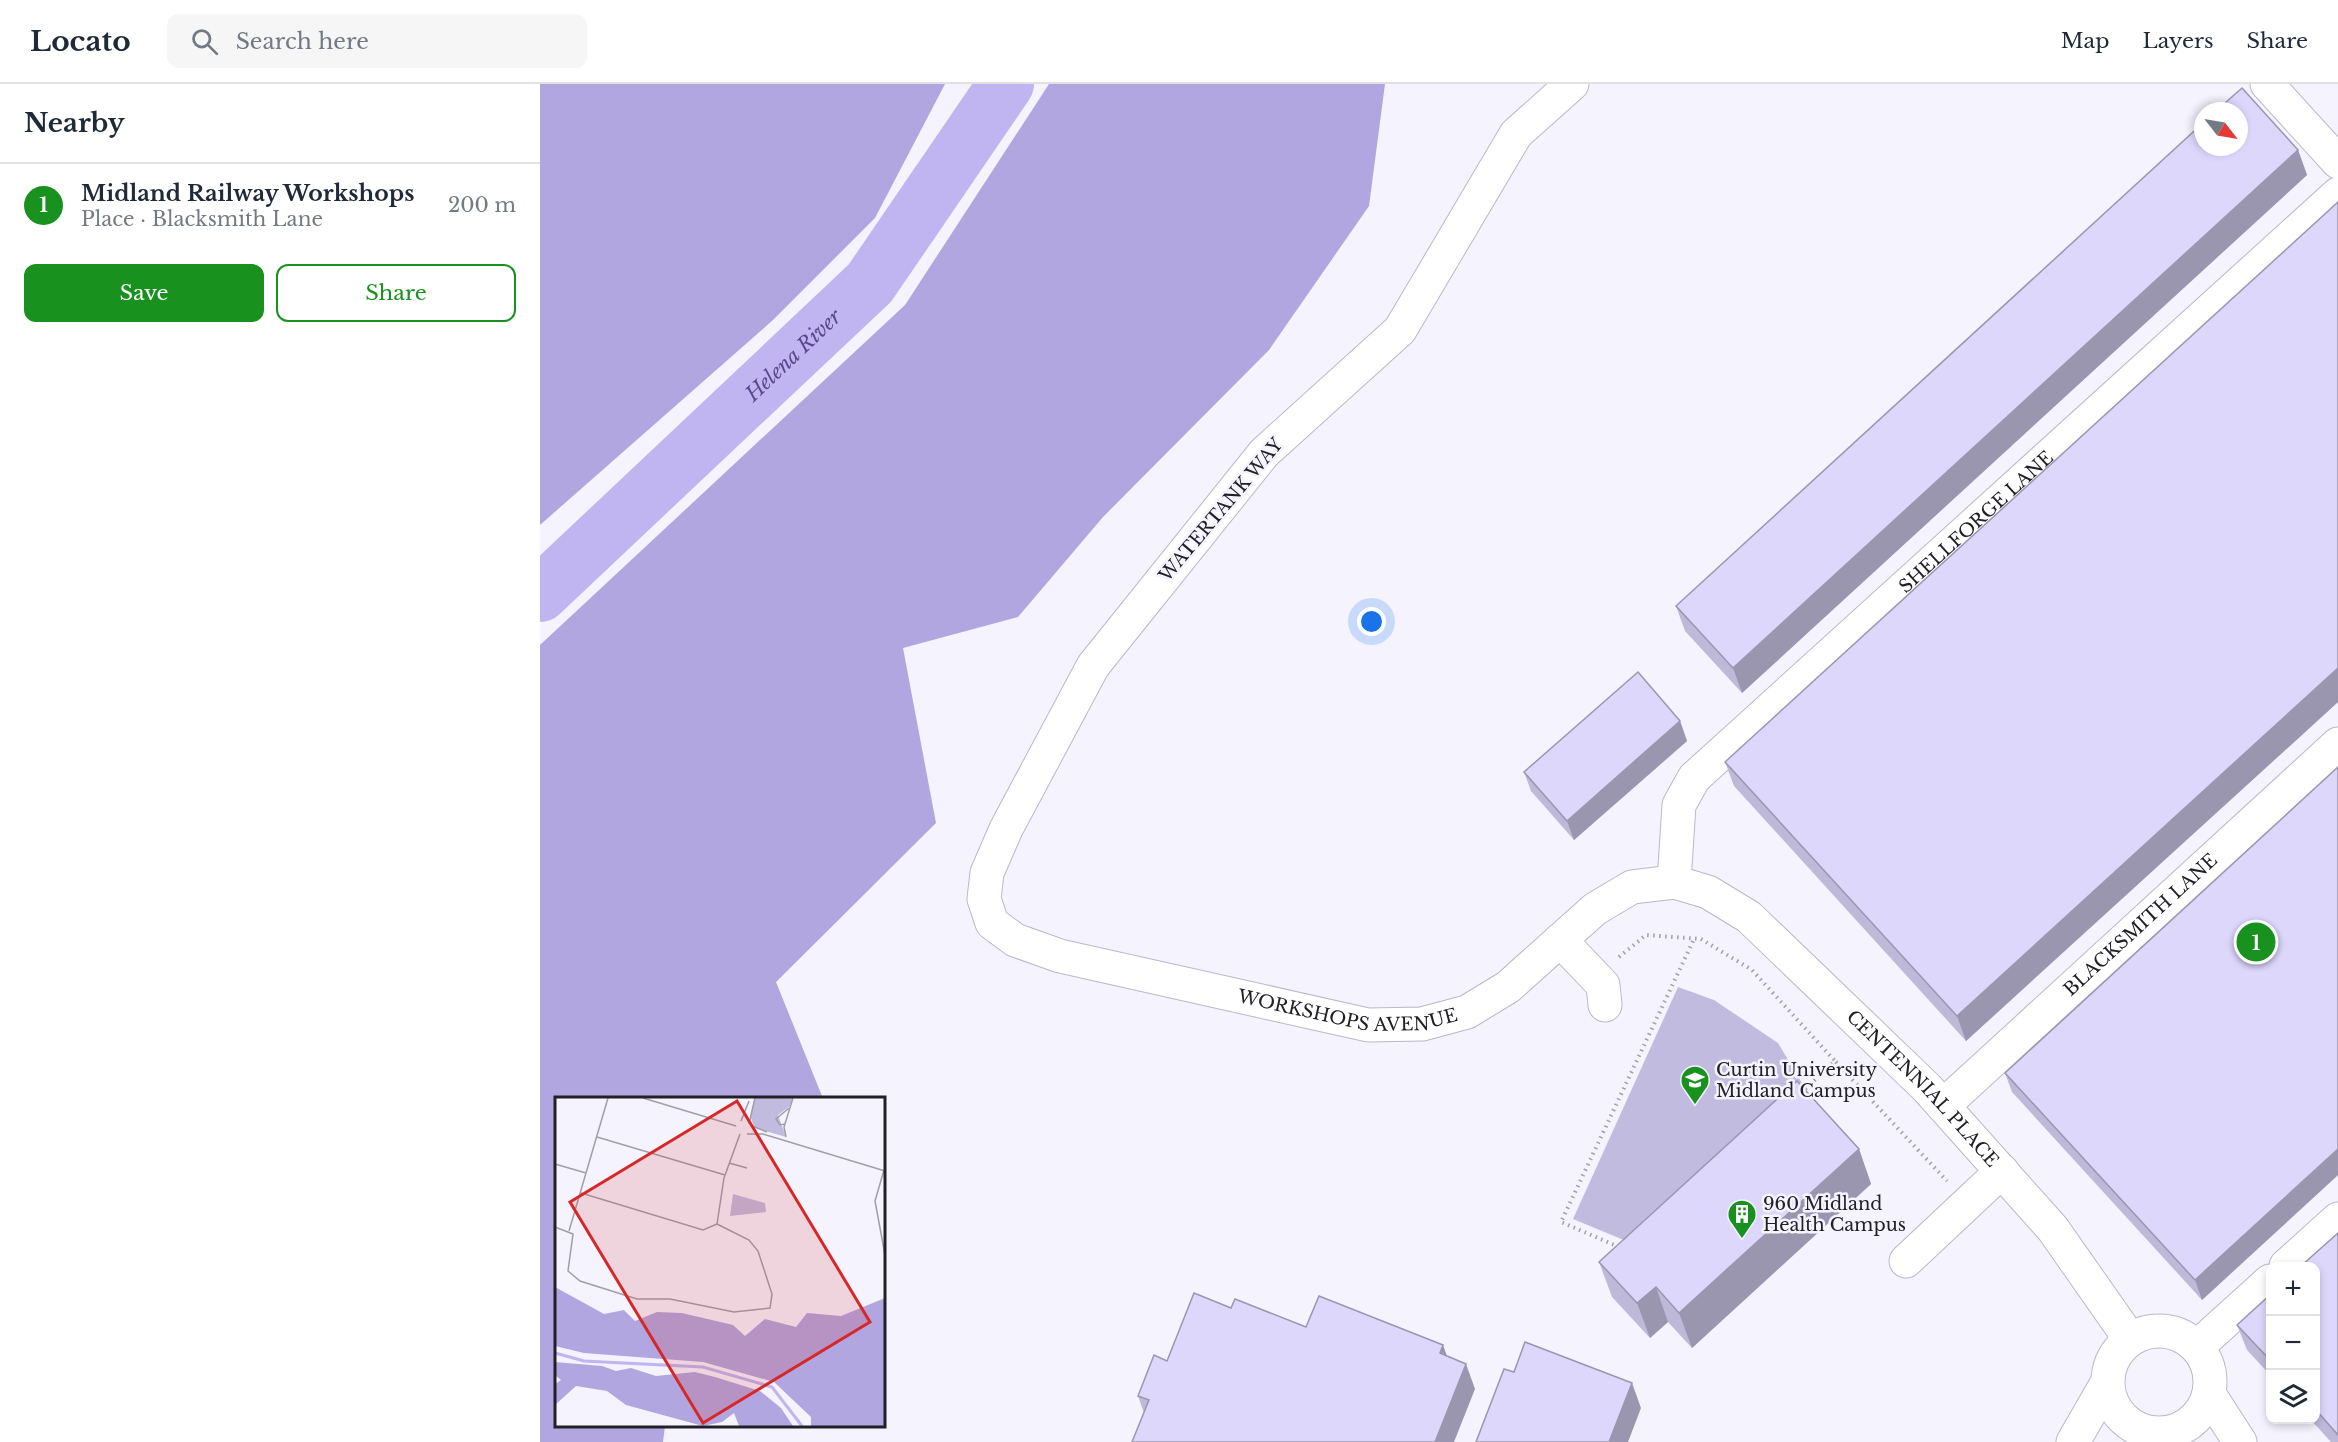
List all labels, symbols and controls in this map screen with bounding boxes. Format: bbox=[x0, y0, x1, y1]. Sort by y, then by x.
search box bbox=[167, 14, 587, 68]
text: Locato bbox=[30, 24, 131, 59]
icon: search bbox=[188, 25, 221, 58]
text: Search here bbox=[236, 28, 369, 55]
text: Map bbox=[2061, 28, 2110, 54]
text: Layers bbox=[2143, 28, 2214, 54]
text: Share bbox=[2247, 28, 2308, 54]
north arrow bbox=[2194, 102, 2248, 156]
text: Nearby bbox=[24, 107, 125, 139]
text: Midland Railway Workshops bbox=[81, 180, 414, 207]
text: 1 bbox=[39, 193, 48, 217]
text: 200 m bbox=[448, 193, 516, 217]
text: Place · Blacksmith Lane bbox=[81, 207, 323, 231]
button: Save bbox=[24, 264, 264, 322]
button: Share bbox=[276, 264, 516, 322]
water label: Helena River bbox=[740, 304, 847, 407]
street label: WATERTANK WAY bbox=[1154, 433, 1288, 587]
street label: SHELLFORGE LANE bbox=[1894, 447, 2058, 598]
your location bbox=[1357, 607, 1386, 636]
street label: BLACKSMITH LANE bbox=[2059, 849, 2222, 1001]
pin: 1 bbox=[2236, 920, 2276, 964]
street label: WORKSHOPS AVENUE bbox=[1235, 985, 1460, 1036]
street label: CENTENNIAL PLACE bbox=[1842, 1006, 2003, 1171]
place label: Curtin University Midland Campus bbox=[1716, 1059, 1878, 1102]
school or university icon: Curtin University Midland Campus bbox=[1679, 1064, 1711, 1106]
inset map bbox=[555, 1097, 885, 1427]
place label: 960 Midland Health Campus bbox=[1763, 1193, 1906, 1236]
building icon: 960 Midland Health Campus bbox=[1726, 1198, 1758, 1240]
map controls bbox=[2266, 1262, 2320, 1424]
button: + bbox=[2266, 1262, 2320, 1316]
button: − bbox=[2266, 1316, 2320, 1370]
button: layers bbox=[2266, 1370, 2320, 1424]

